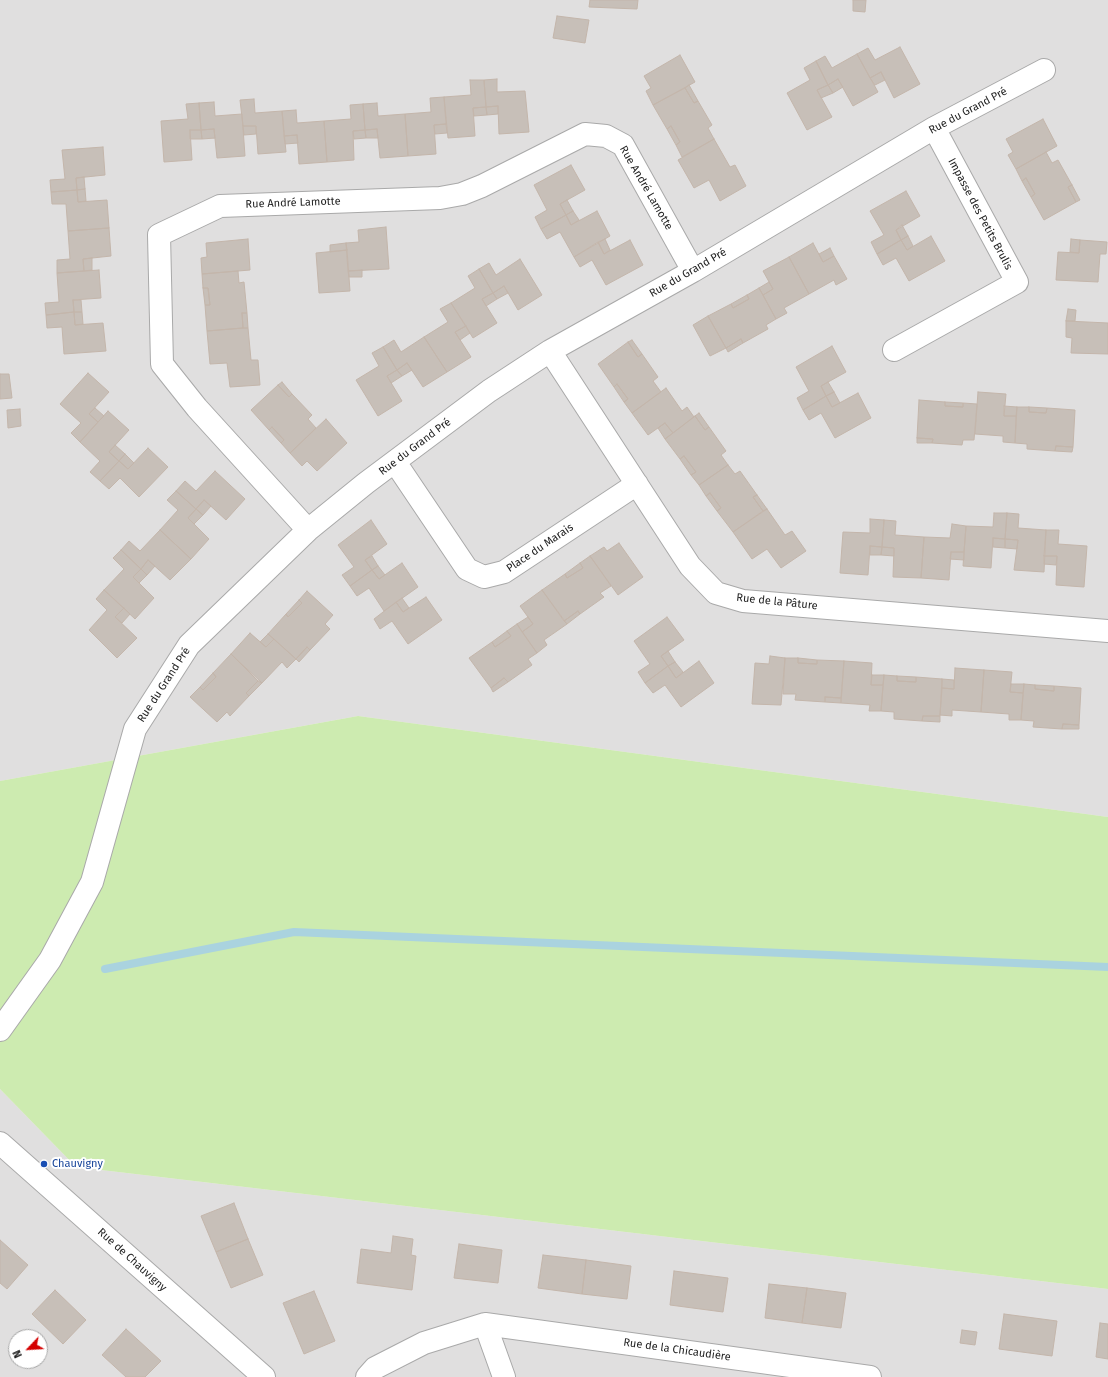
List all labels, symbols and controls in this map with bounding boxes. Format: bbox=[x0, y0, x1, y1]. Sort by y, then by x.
street label: Rue du Grand Pré bbox=[927, 85, 1009, 137]
street label: Rue André Lamotte bbox=[617, 144, 675, 232]
street label: Impasse des Petits Brulis bbox=[945, 156, 1015, 272]
street label: Rue André Lamotte bbox=[245, 195, 341, 211]
street label: Rue du Grand Pré bbox=[647, 246, 729, 300]
street label: Rue du Grand Pré bbox=[376, 416, 454, 478]
street label: Place du Marais bbox=[504, 521, 576, 575]
street label: Rue de la Pâture bbox=[736, 591, 818, 613]
street label: Rue du Grand Pré bbox=[135, 645, 193, 725]
place label: Chauvigny bbox=[52, 1157, 103, 1171]
marker: Chauvigny bbox=[39, 1159, 49, 1169]
street label: Rue de Chauvigny bbox=[95, 1226, 169, 1294]
north arrow bbox=[8, 1329, 48, 1369]
street label: Rue de la Chicaudière bbox=[622, 1336, 732, 1364]
text: N bbox=[10, 1348, 25, 1360]

